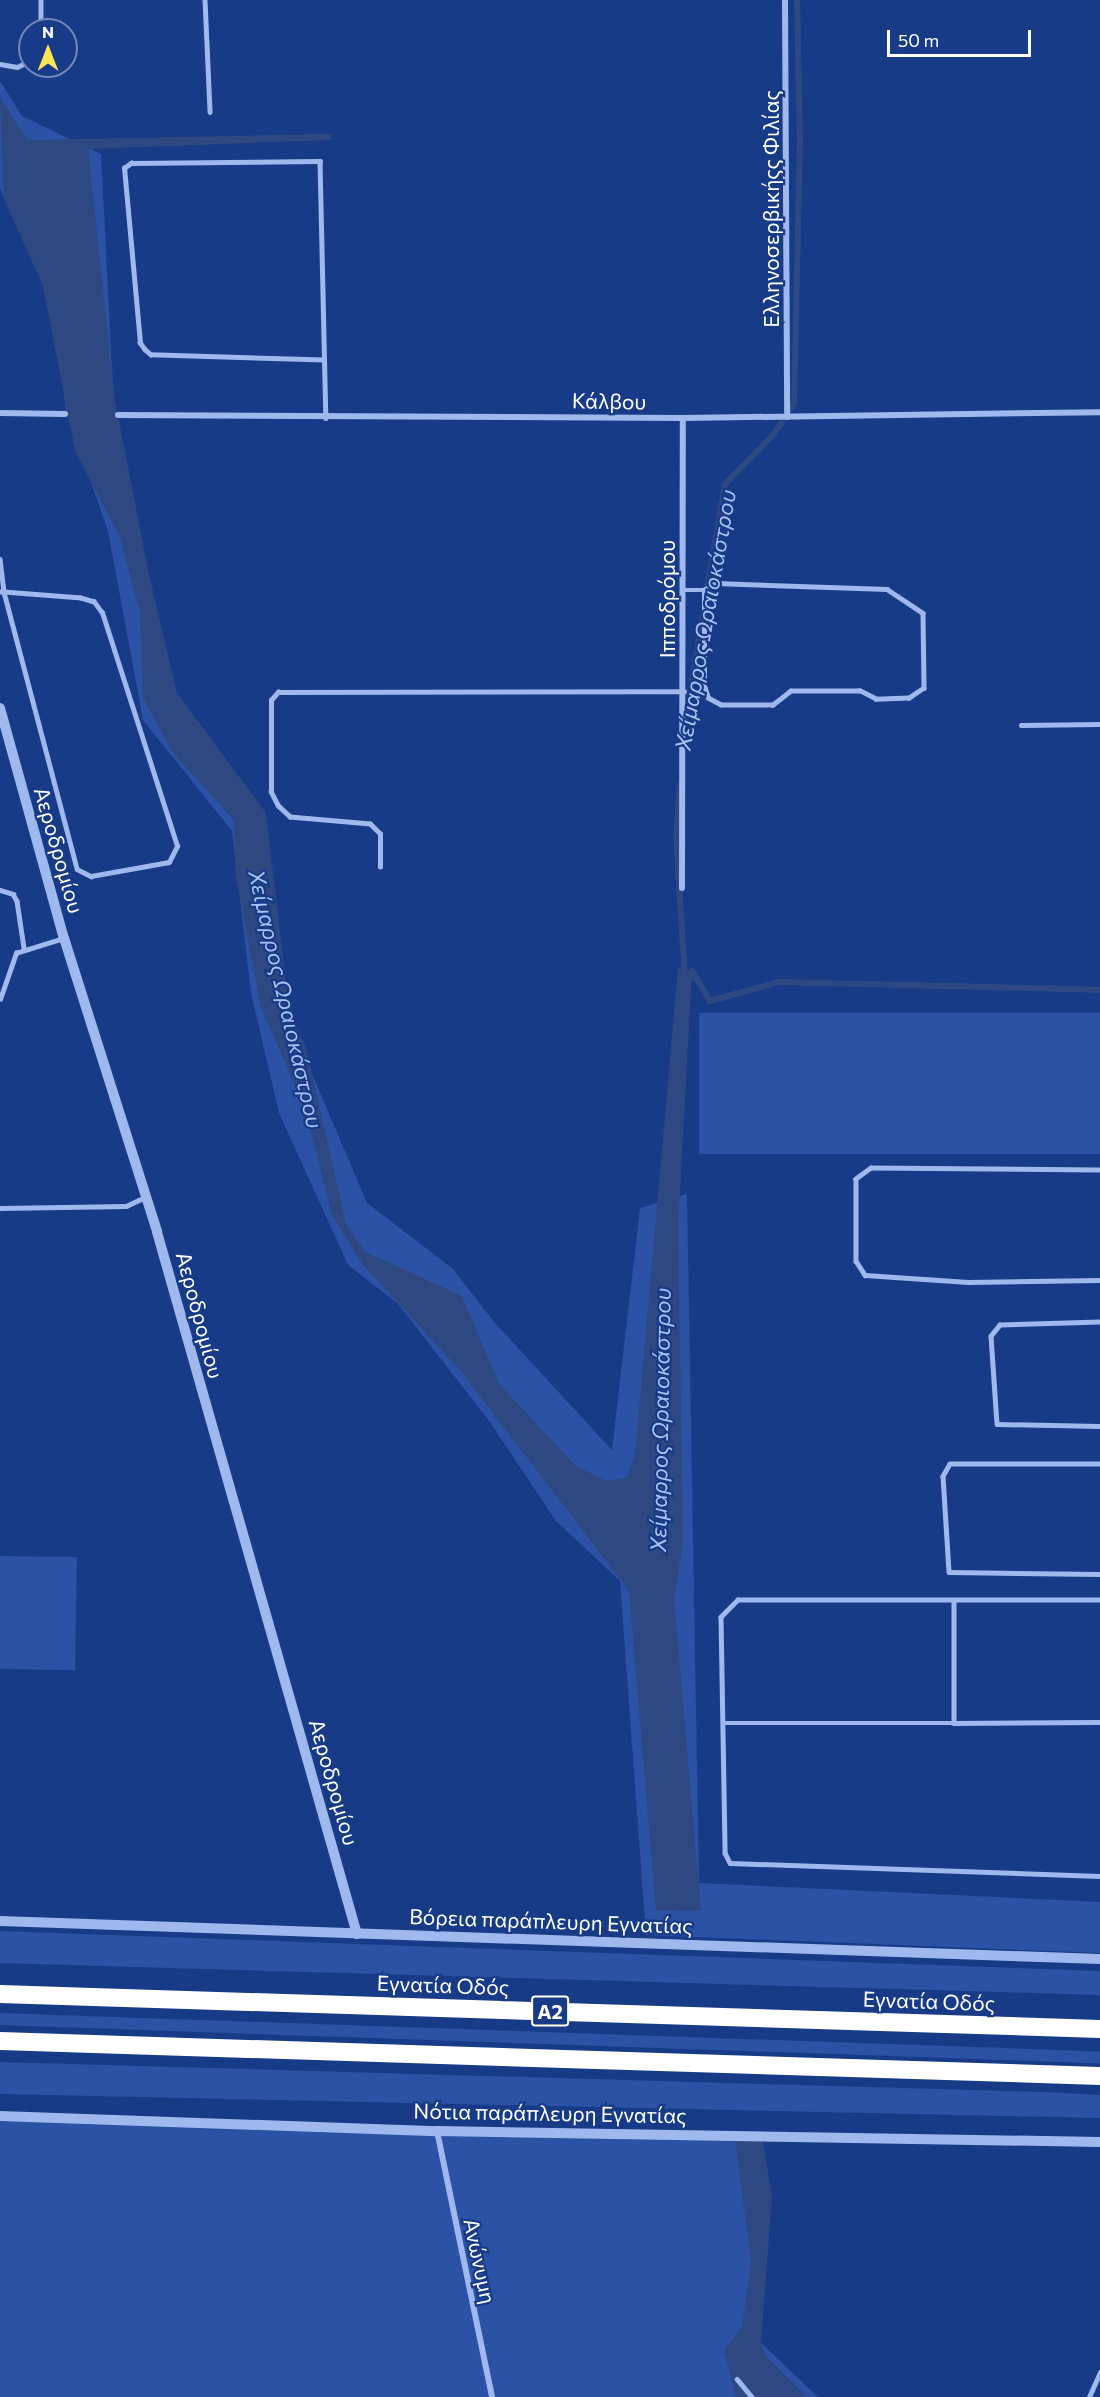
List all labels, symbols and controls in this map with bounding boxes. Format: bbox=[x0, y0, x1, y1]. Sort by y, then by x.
north arrow bbox=[18, 18, 78, 78]
scale bar bbox=[890, 18, 1034, 56]
text: N bbox=[42, 22, 54, 41]
text: 50 m bbox=[898, 29, 939, 51]
street label: Ελληνοσερβικήςς Φιλίας bbox=[758, 90, 784, 328]
street label: Κάλβου bbox=[572, 388, 646, 414]
water label: Χείμαρρος Ωραιοκάστρου bbox=[669, 488, 741, 752]
street label: Ιπποδρόμου bbox=[654, 540, 680, 658]
street label: Αεροδρομίου bbox=[29, 784, 89, 916]
water label: Χείμαρρος Ωραιοκάστρου bbox=[243, 867, 329, 1131]
street label: Αεροδρομίου bbox=[171, 1249, 229, 1381]
water label: Χείμαρρος Ωραιοκάστρου bbox=[644, 1288, 676, 1552]
street label: Αεροδρομίου bbox=[304, 1716, 364, 1848]
street label: Βόρεια παράπλευρη Εγνατίας bbox=[409, 1903, 693, 1939]
street label: Εγνατία Οδός bbox=[376, 1970, 510, 2000]
street label: Εγνατία Οδός bbox=[862, 1986, 996, 2016]
road number: Α2 bbox=[530, 1994, 570, 2028]
street label: Νότια παράπλευρη Εγνατίας bbox=[413, 2098, 687, 2128]
street label: Ανώνυμη bbox=[459, 2216, 501, 2306]

